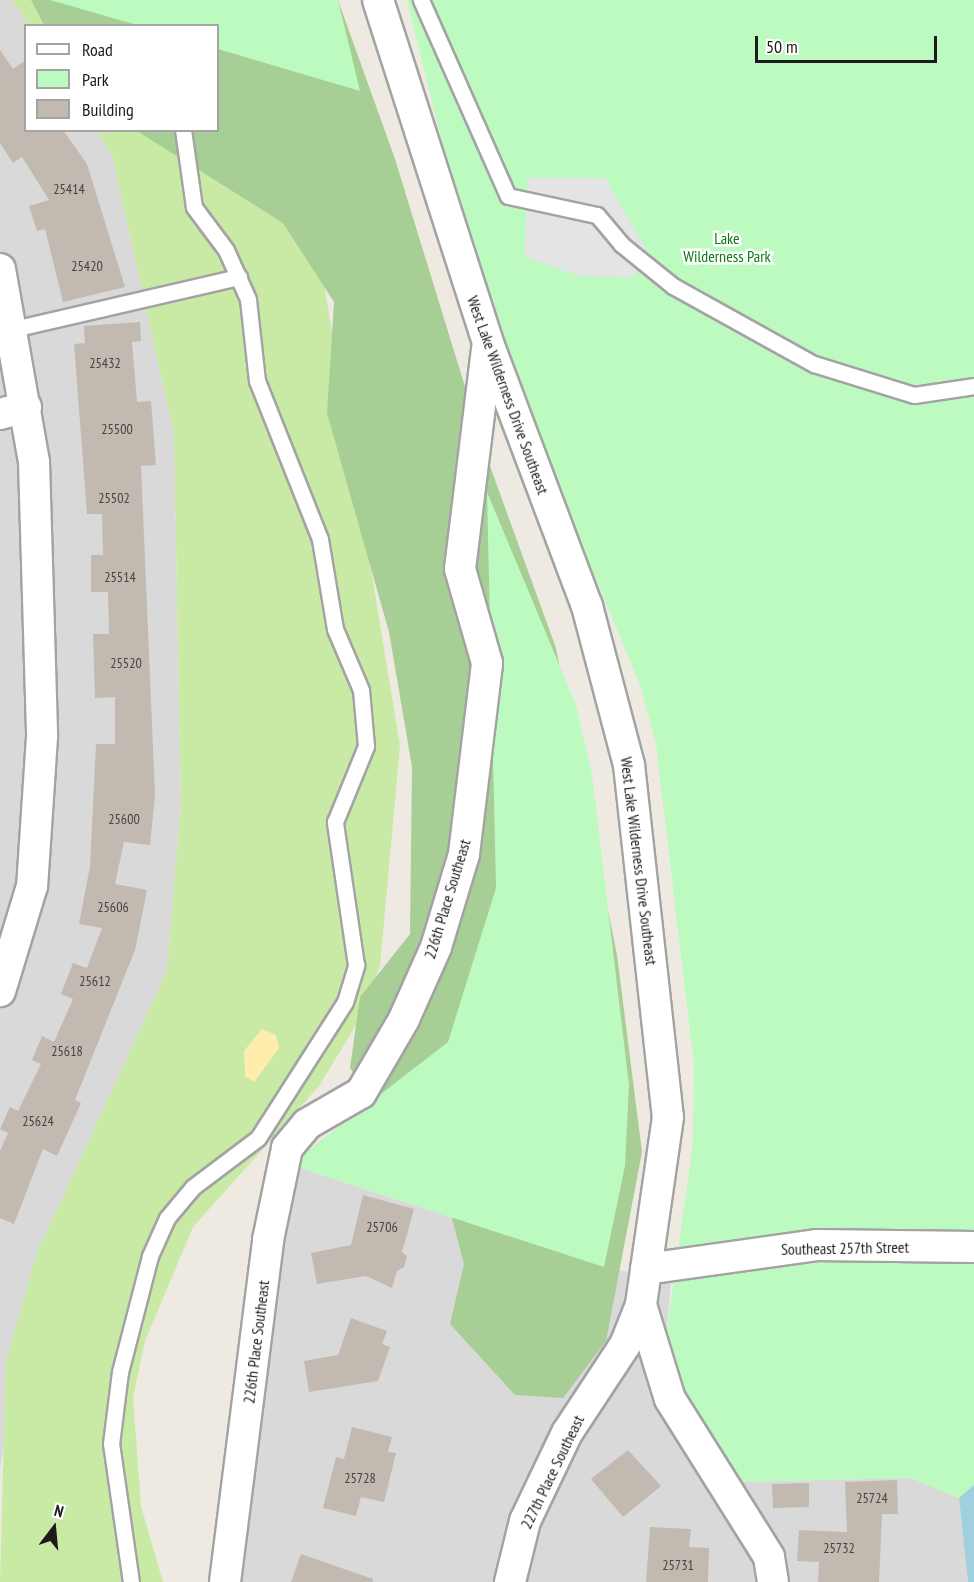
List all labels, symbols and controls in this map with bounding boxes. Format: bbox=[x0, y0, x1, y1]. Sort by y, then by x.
legend bbox=[24, 24, 219, 132]
scale bar bbox=[758, 24, 940, 62]
text: 50 m bbox=[766, 35, 798, 58]
text: Road bbox=[82, 38, 113, 61]
text: Park bbox=[82, 68, 109, 91]
text: Building bbox=[82, 98, 134, 121]
house number: 25414 bbox=[53, 181, 85, 197]
park label: Lake Wilderness Park bbox=[683, 228, 771, 266]
house number: 25420 bbox=[71, 258, 103, 274]
street label: West Lake Wilderness Drive Southeast bbox=[463, 293, 553, 497]
house number: 25432 bbox=[89, 355, 121, 371]
house number: 25500 bbox=[101, 421, 133, 437]
house number: 25502 bbox=[98, 490, 130, 506]
house number: 25514 bbox=[104, 569, 136, 585]
house number: 25520 bbox=[110, 655, 142, 671]
street label: West Lake Wilderness Drive Southeast bbox=[617, 756, 661, 966]
house number: 25600 bbox=[108, 811, 140, 827]
street label: 226th Place Southeast bbox=[420, 837, 474, 961]
house number: 25606 bbox=[97, 899, 129, 915]
house number: 25612 bbox=[79, 973, 111, 989]
house number: 25618 bbox=[51, 1043, 83, 1059]
house number: 25624 bbox=[22, 1113, 54, 1129]
house number: 25706 bbox=[366, 1219, 398, 1235]
street label: Southeast 257th Street bbox=[781, 1237, 909, 1259]
street label: 226th Place Southeast bbox=[239, 1279, 273, 1405]
street label: 227th Place Southeast bbox=[516, 1412, 588, 1532]
house number: 25728 bbox=[344, 1470, 376, 1486]
house number: 25724 bbox=[856, 1490, 888, 1506]
north arrow bbox=[24, 1498, 84, 1558]
text: N bbox=[52, 1500, 66, 1521]
house number: 25732 bbox=[823, 1540, 855, 1556]
house number: 25731 bbox=[662, 1557, 694, 1573]

